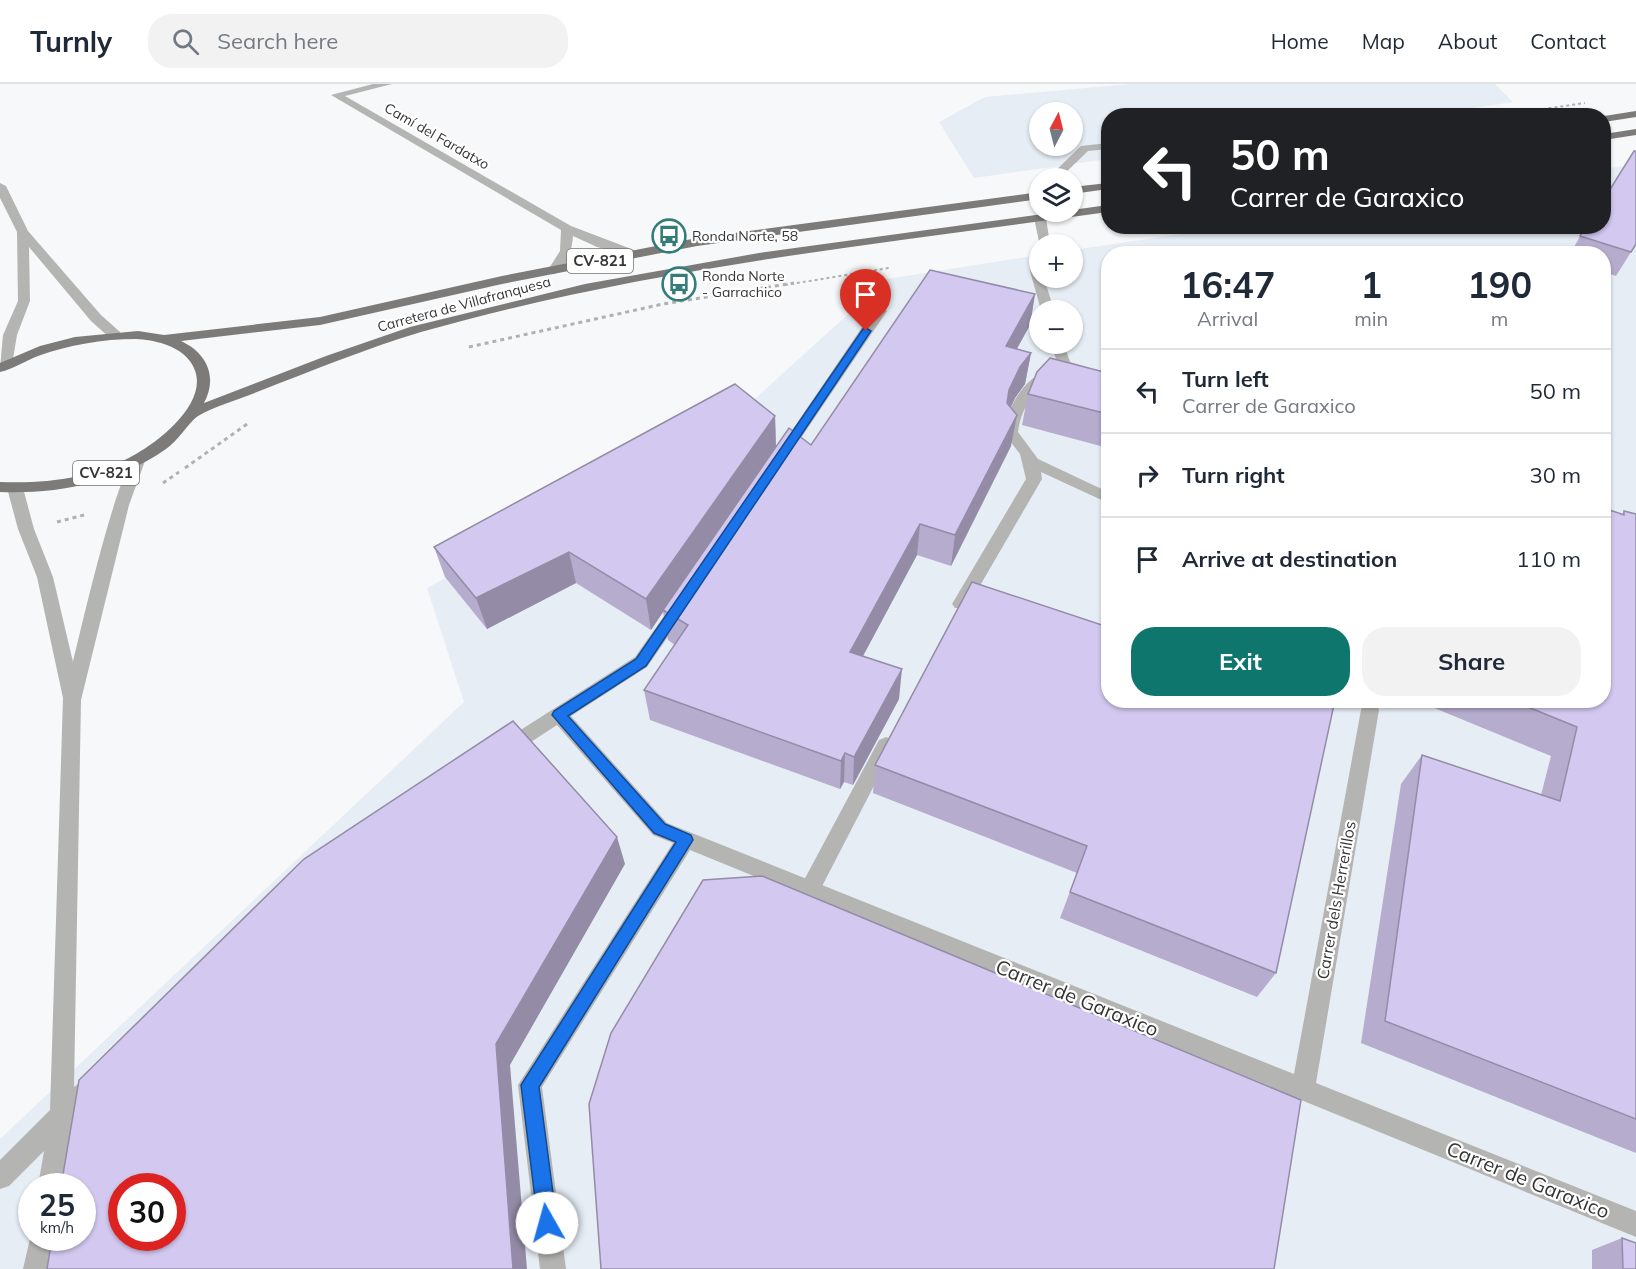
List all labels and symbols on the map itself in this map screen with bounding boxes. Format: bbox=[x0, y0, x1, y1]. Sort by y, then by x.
street label: Camí del Fardatxo bbox=[381, 99, 493, 173]
north arrow bbox=[1029, 102, 1083, 156]
bus stop icon: Ronda Norte, 58 bbox=[651, 218, 687, 254]
place label: Ronda Norte, 58 bbox=[692, 227, 798, 245]
road number: CV-821 bbox=[567, 249, 633, 273]
bus stop icon: Ronda Norte - Garrachico bbox=[661, 266, 697, 302]
place label: Ronda Norte - Garrachico bbox=[702, 267, 785, 301]
pin bbox=[840, 269, 891, 331]
street label: Carretera de Villafranquesa bbox=[375, 272, 553, 336]
road number: CV-821 bbox=[73, 461, 139, 485]
street label: Carrer dels Herrerillos bbox=[1312, 819, 1360, 981]
street label: Carrer de Garaxico bbox=[992, 953, 1162, 1042]
street label: Carrer de Garaxico bbox=[1443, 1135, 1613, 1224]
speed limit sign: 30 bbox=[108, 1173, 186, 1251]
position arrow bbox=[515, 1191, 579, 1255]

